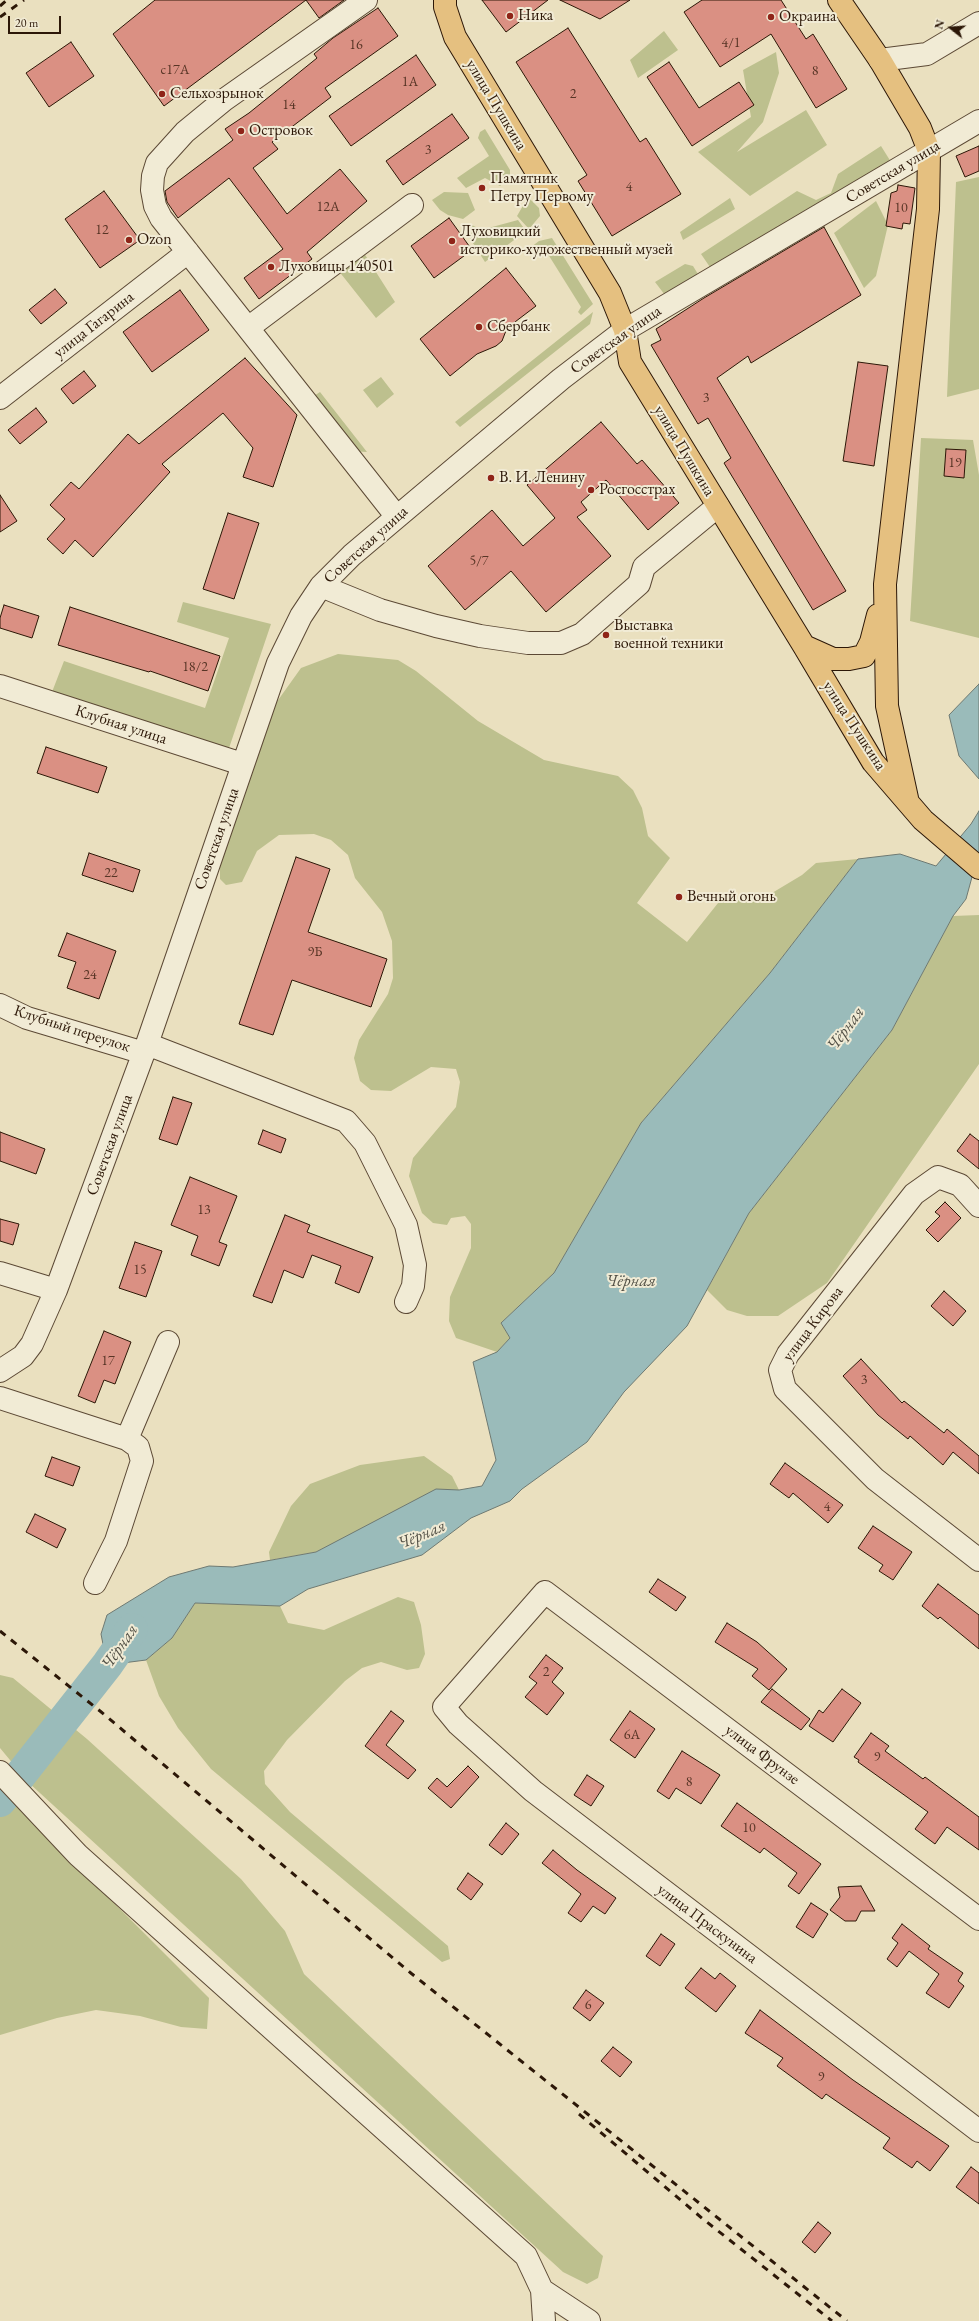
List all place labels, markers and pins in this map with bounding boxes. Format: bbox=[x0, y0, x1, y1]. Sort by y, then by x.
place label: Ника bbox=[518, 6, 553, 26]
place label: Окраина bbox=[779, 7, 836, 27]
marker: Ника bbox=[505, 11, 515, 21]
marker: Окраина bbox=[766, 12, 776, 22]
place label: Сельхозрынок bbox=[170, 84, 264, 104]
marker: Сельхозрынок bbox=[157, 89, 167, 99]
place label: Островок bbox=[249, 121, 313, 141]
marker: Островок bbox=[236, 126, 246, 136]
place label: Памятник Петру Первому bbox=[490, 169, 594, 207]
marker: Памятник Петру Первому bbox=[477, 183, 487, 193]
place label: Луховицкий историко-художественный музей bbox=[460, 222, 673, 260]
place label: Ozon bbox=[137, 230, 172, 250]
marker: Ozon bbox=[124, 235, 134, 245]
marker: Луховицкий историко-художественный музей bbox=[447, 236, 457, 246]
place label: Луховицы 140501 bbox=[279, 257, 394, 277]
marker: Луховицы 140501 bbox=[266, 262, 276, 272]
place label: Сбербанк bbox=[487, 317, 550, 337]
marker: Сбербанк bbox=[474, 322, 484, 332]
place label: В. И. Ленину bbox=[499, 468, 585, 488]
marker: В. И. Ленину bbox=[486, 473, 496, 483]
place label: Росгосстрах bbox=[599, 480, 675, 500]
marker: Росгосстрах bbox=[586, 485, 596, 495]
place label: Выставка военной техники bbox=[614, 616, 724, 654]
marker: Выставка военной техники bbox=[601, 630, 611, 640]
place label: Вечный огонь bbox=[687, 887, 776, 907]
marker: Вечный огонь bbox=[674, 892, 684, 902]

